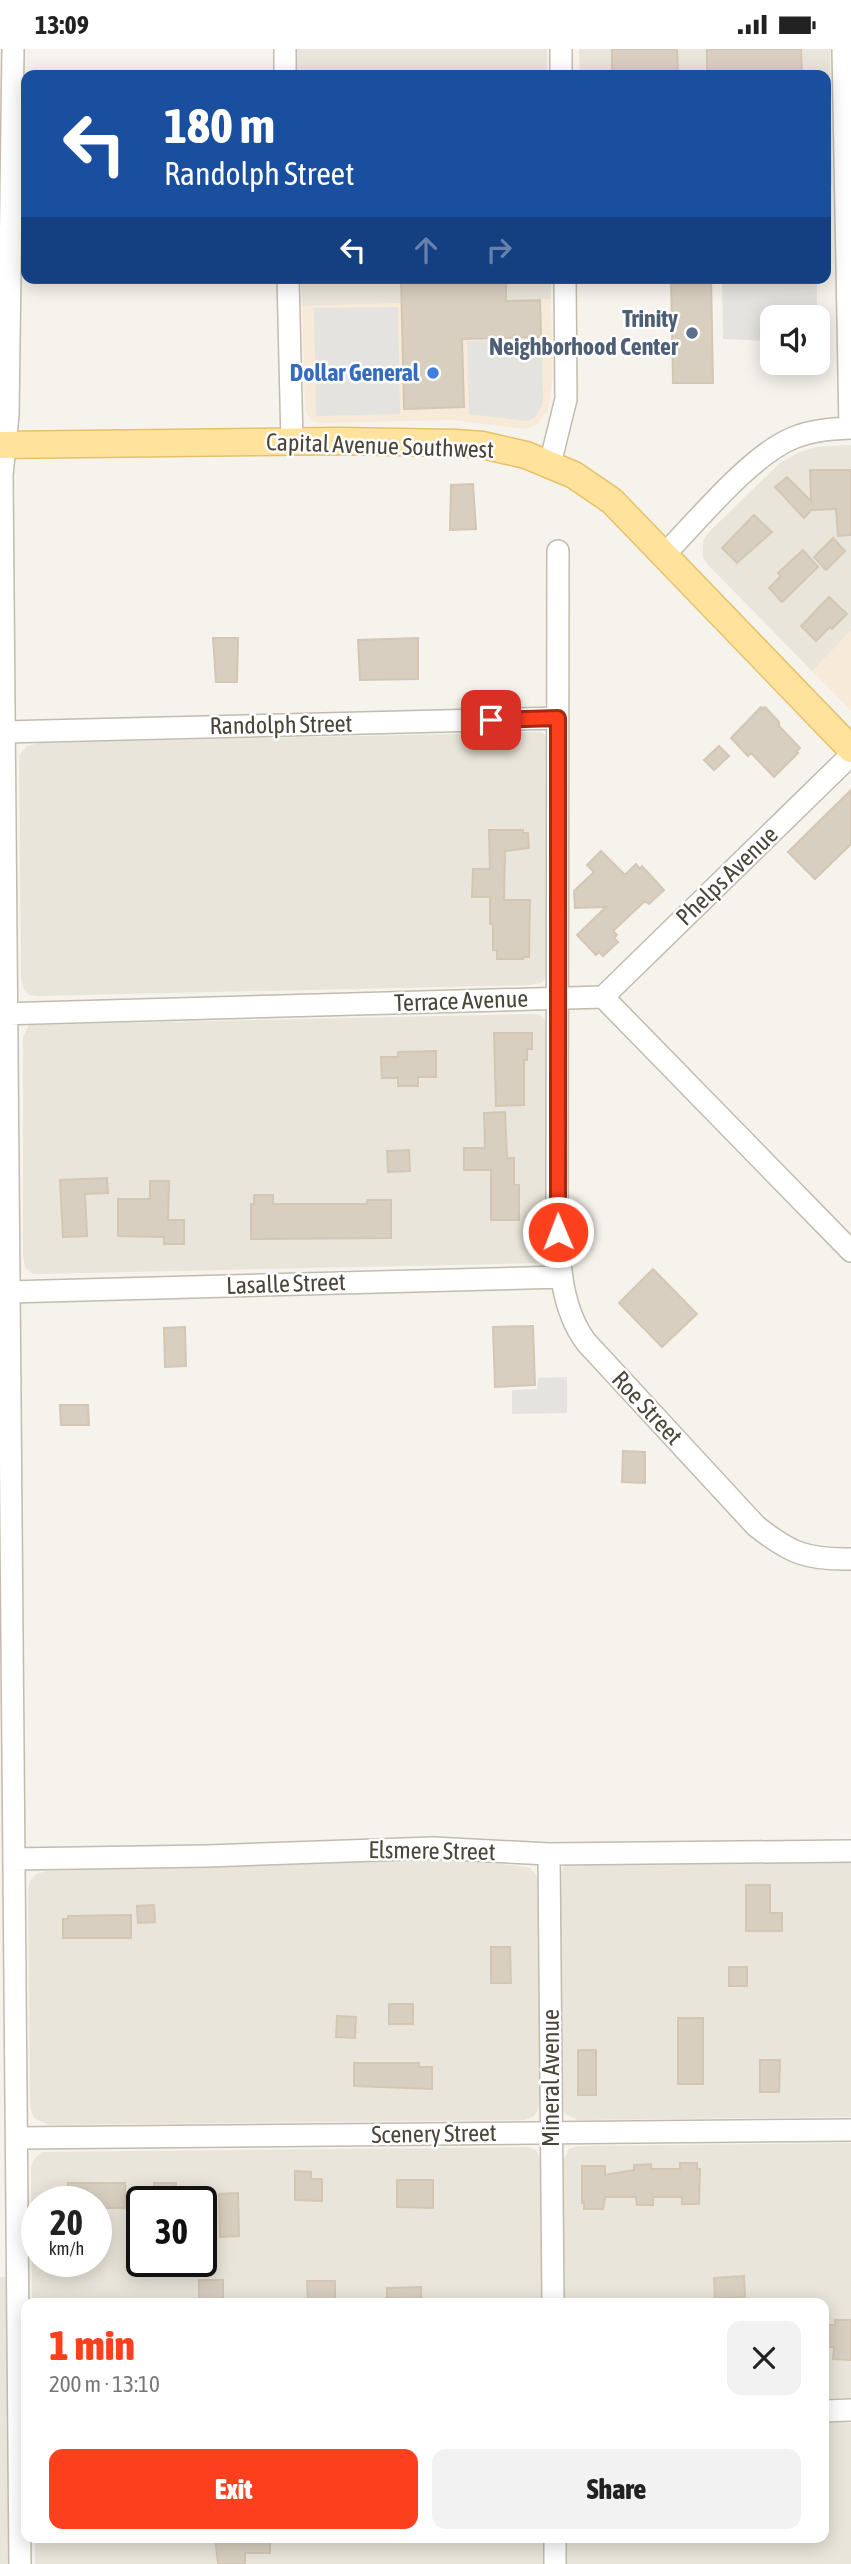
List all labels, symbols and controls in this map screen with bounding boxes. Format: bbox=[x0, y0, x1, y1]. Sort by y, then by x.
text: 13:09 bbox=[35, 10, 89, 40]
text: 180 m bbox=[164, 97, 275, 153]
icon: left bbox=[49, 98, 140, 189]
text: Randolph Street bbox=[164, 155, 354, 192]
icon: left bbox=[334, 231, 372, 269]
icon: ahead bbox=[407, 231, 445, 269]
icon: right bbox=[480, 231, 518, 269]
place label: Trinity Neighborhood Center bbox=[489, 305, 679, 360]
map controls bbox=[760, 305, 830, 375]
button: sound bbox=[760, 305, 830, 375]
marker: Trinity Neighborhood Center bbox=[684, 325, 700, 341]
place label: Dollar General bbox=[290, 359, 420, 386]
marker: Dollar General bbox=[425, 365, 441, 381]
street label: Capital Avenue Southwest bbox=[266, 428, 495, 463]
pin bbox=[461, 690, 521, 750]
icon: arrive bbox=[472, 701, 510, 739]
street label: Randolph Street bbox=[209, 710, 353, 739]
street label: Phelps Avenue bbox=[670, 821, 783, 931]
street label: Terrace Avenue bbox=[393, 985, 529, 1016]
position arrow bbox=[521, 1195, 595, 1269]
street label: Lasalle Street bbox=[226, 1268, 346, 1299]
street label: Roe Street bbox=[607, 1365, 688, 1450]
street label: Elsmere Street bbox=[368, 1836, 496, 1865]
street label: Mineral Avenue bbox=[537, 2009, 564, 2147]
street label: Scenery Street bbox=[371, 2119, 497, 2148]
speed limit sign: 30 bbox=[126, 2186, 217, 2277]
text: 20 bbox=[50, 2202, 83, 2242]
text: km/h bbox=[49, 2238, 84, 2259]
text: 1 min bbox=[49, 2321, 135, 2369]
button: close bbox=[727, 2321, 801, 2395]
text: 200 m · 13:10 bbox=[49, 2371, 160, 2397]
button: Exit bbox=[49, 2449, 418, 2529]
button: Share bbox=[432, 2449, 801, 2529]

